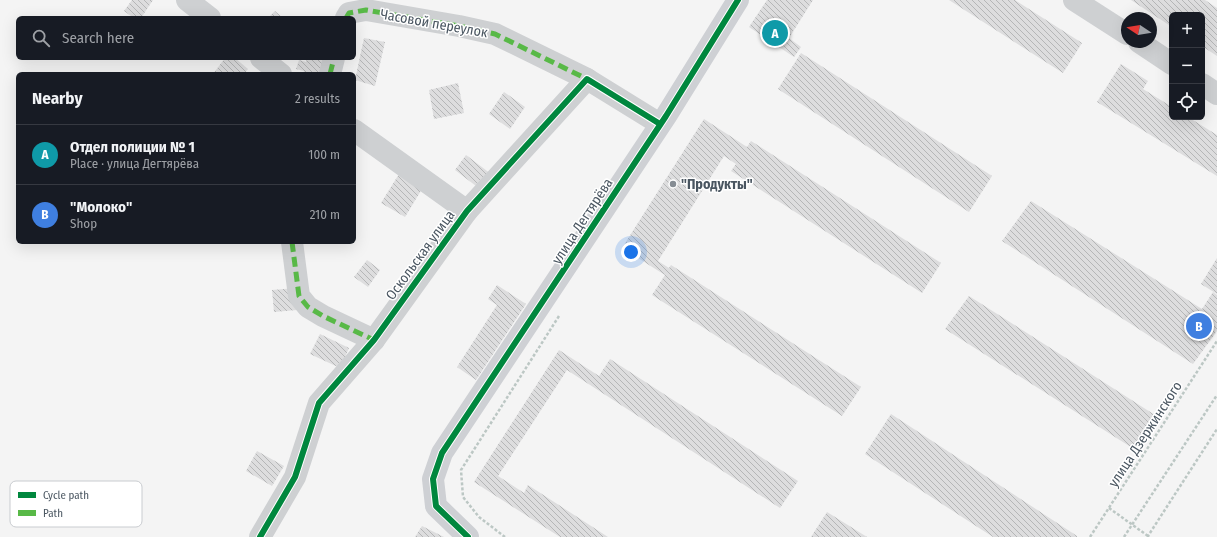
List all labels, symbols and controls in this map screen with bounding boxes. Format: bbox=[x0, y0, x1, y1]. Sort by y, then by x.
street label: Часовой переулок bbox=[379, 6, 489, 41]
north arrow bbox=[1121, 12, 1157, 48]
map controls bbox=[1169, 12, 1205, 120]
button: + bbox=[1169, 12, 1205, 48]
search box bbox=[16, 16, 356, 60]
pin: A bbox=[762, 18, 788, 48]
icon: search bbox=[30, 27, 52, 49]
text: Search here bbox=[62, 29, 134, 47]
button: − bbox=[1169, 48, 1205, 84]
button: locate bbox=[1169, 84, 1205, 120]
text: Nearby bbox=[32, 88, 83, 109]
text: 2 results bbox=[295, 91, 340, 106]
text: Отдел полиции № 1 bbox=[70, 138, 195, 156]
text: A bbox=[41, 147, 49, 162]
text: 100 m bbox=[308, 147, 340, 162]
text: Place · улица Дегтярёва bbox=[70, 156, 199, 171]
street label: улица Дегтярёва bbox=[548, 175, 617, 267]
place label: "Продукты" bbox=[681, 176, 753, 193]
marker: "Продукты" bbox=[668, 179, 678, 189]
text: "Молоко" bbox=[70, 198, 132, 216]
text: B bbox=[41, 207, 49, 222]
text: 210 m bbox=[310, 207, 340, 222]
street label: Оскольская улица bbox=[382, 207, 459, 303]
text: Shop bbox=[70, 216, 97, 231]
your location bbox=[621, 242, 641, 262]
pin: B bbox=[1186, 311, 1212, 341]
street label: улица Дзержинского bbox=[1105, 378, 1186, 490]
legend bbox=[10, 481, 142, 527]
text: Cycle path bbox=[43, 489, 89, 502]
text: Path bbox=[43, 507, 63, 520]

